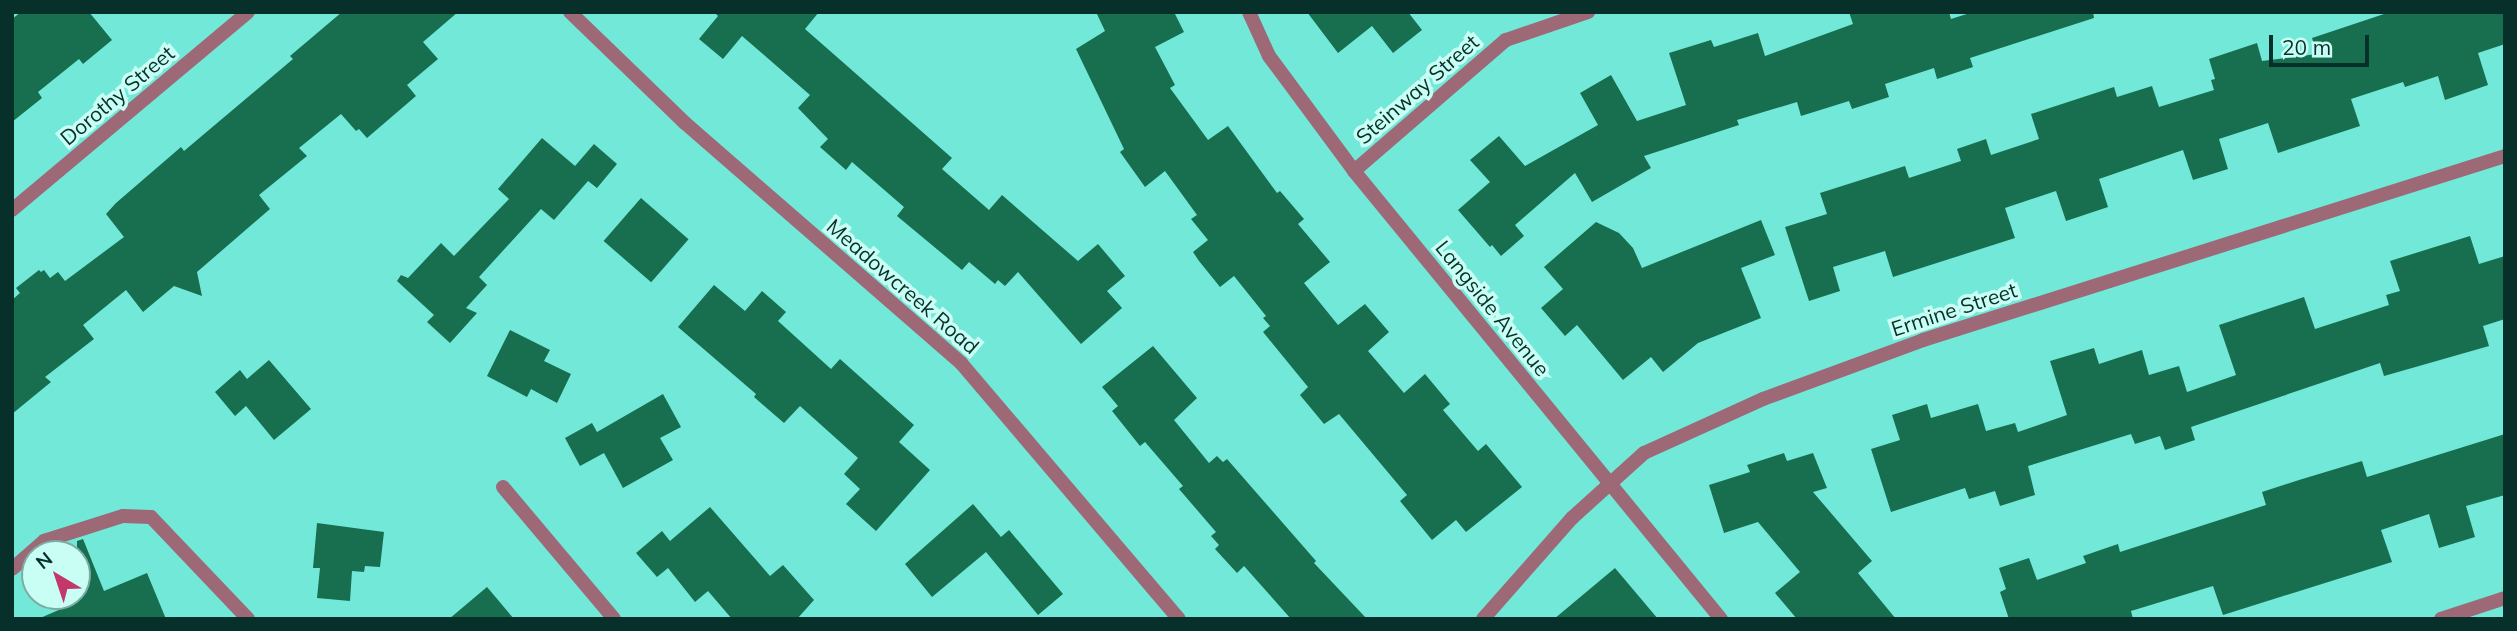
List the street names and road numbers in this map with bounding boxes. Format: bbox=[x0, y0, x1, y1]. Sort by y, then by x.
street label: Steinway Street bbox=[1351, 29, 1483, 149]
street label: Dorothy Street bbox=[55, 40, 179, 150]
street label: Meadowcreek Road bbox=[822, 213, 984, 359]
street label: Langside Avenue bbox=[1431, 235, 1555, 381]
street label: Ermine Street bbox=[1888, 277, 2020, 341]

